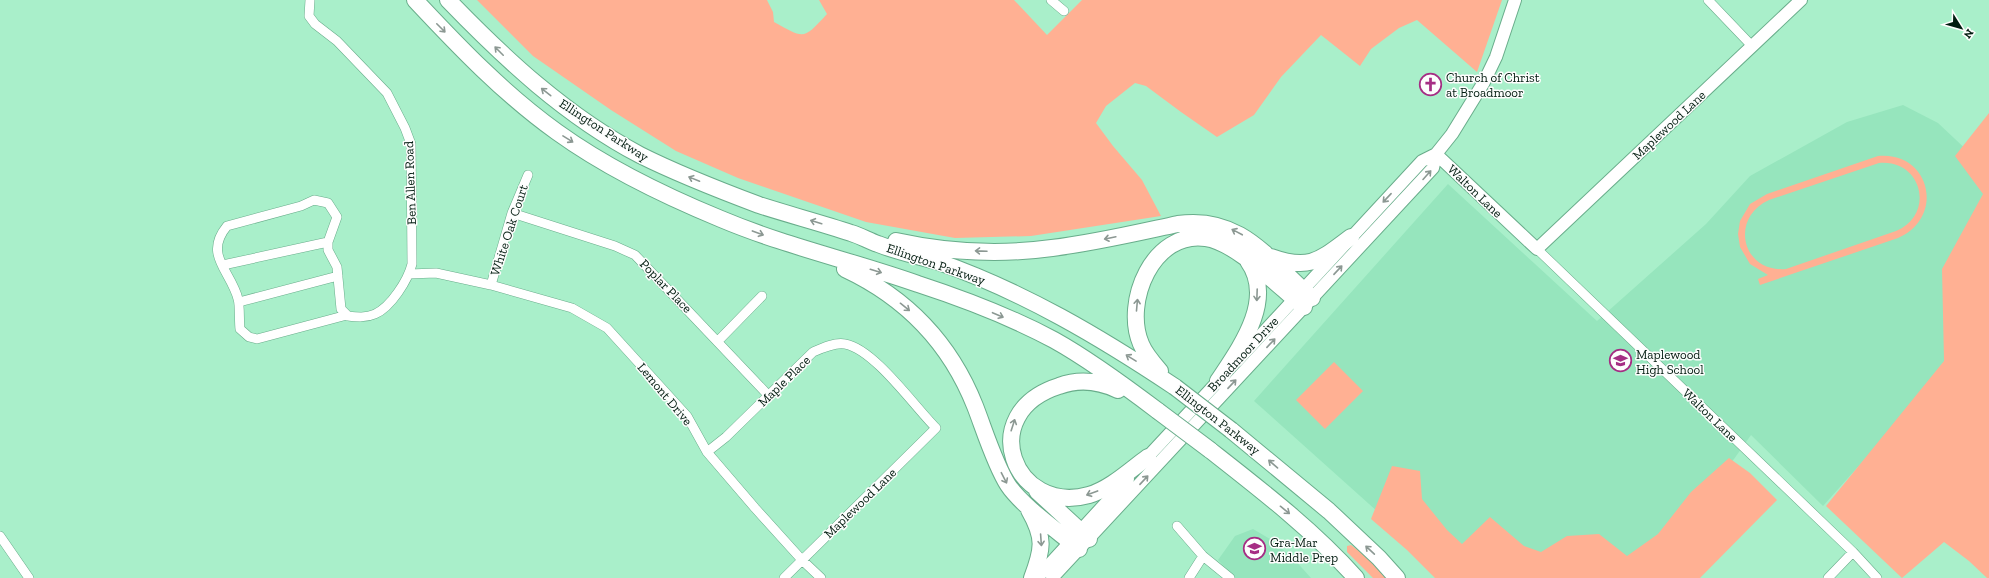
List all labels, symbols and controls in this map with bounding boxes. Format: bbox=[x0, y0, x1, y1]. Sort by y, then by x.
north arrow bbox=[1941, 8, 1981, 48]
one-way arrow bbox=[436, 23, 446, 33]
text: N bbox=[1960, 26, 1976, 41]
one-way arrow bbox=[494, 46, 504, 56]
place label: Church of Christ at Broadmoor bbox=[1446, 70, 1540, 100]
church icon: Church of Christ at Broadmoor bbox=[1417, 71, 1443, 97]
one-way arrow bbox=[541, 87, 552, 96]
street label: Maplewood Lane bbox=[1629, 87, 1709, 163]
street label: Ellington Parkway bbox=[557, 96, 652, 165]
one-way arrow bbox=[562, 135, 573, 143]
street label: Ben Allen Road bbox=[401, 141, 419, 225]
street label: Walton Lane bbox=[1445, 161, 1505, 221]
one-way arrow bbox=[1422, 170, 1431, 180]
one-way arrow bbox=[688, 175, 700, 183]
street label: White Oak Court bbox=[487, 182, 531, 277]
one-way arrow bbox=[1382, 193, 1392, 203]
one-way arrow bbox=[810, 218, 823, 225]
one-way arrow bbox=[1231, 228, 1243, 236]
one-way arrow bbox=[752, 229, 764, 237]
one-way arrow bbox=[1104, 235, 1117, 243]
street label: Ellington Parkway bbox=[885, 240, 988, 288]
one-way arrow bbox=[975, 247, 988, 254]
street label: Poplar Place bbox=[637, 256, 695, 316]
one-way arrow bbox=[1334, 265, 1343, 275]
one-way arrow bbox=[869, 268, 882, 275]
one-way arrow bbox=[1253, 288, 1261, 301]
one-way arrow bbox=[1133, 299, 1140, 312]
one-way arrow bbox=[900, 303, 911, 312]
one-way arrow bbox=[992, 311, 1004, 319]
street label: Broadmoor Drive bbox=[1205, 314, 1281, 394]
one-way arrow bbox=[1266, 338, 1275, 348]
place label: Maplewood High School bbox=[1636, 347, 1704, 377]
school or university icon: Maplewood High School bbox=[1608, 348, 1634, 374]
street label: Maple Place bbox=[755, 352, 813, 410]
one-way arrow bbox=[1125, 353, 1137, 361]
street label: Lemont Drive bbox=[635, 360, 695, 428]
one-way arrow bbox=[1227, 379, 1237, 389]
street label: Ellington Parkway bbox=[1173, 382, 1264, 458]
street label: Walton Lane bbox=[1680, 385, 1740, 445]
one-way arrow bbox=[1010, 419, 1018, 431]
one-way arrow bbox=[1268, 460, 1278, 469]
street label: Maplewood Lane bbox=[821, 465, 899, 541]
one-way arrow bbox=[1001, 472, 1009, 484]
one-way arrow bbox=[1139, 474, 1148, 485]
one-way arrow bbox=[1086, 490, 1098, 498]
one-way arrow bbox=[1279, 505, 1290, 514]
one-way arrow bbox=[1037, 533, 1044, 546]
place label: Gra-Mar Middle Prep bbox=[1270, 535, 1338, 565]
school or university icon: Gra-Mar Middle Prep bbox=[1241, 536, 1267, 562]
one-way arrow bbox=[1365, 545, 1375, 554]

